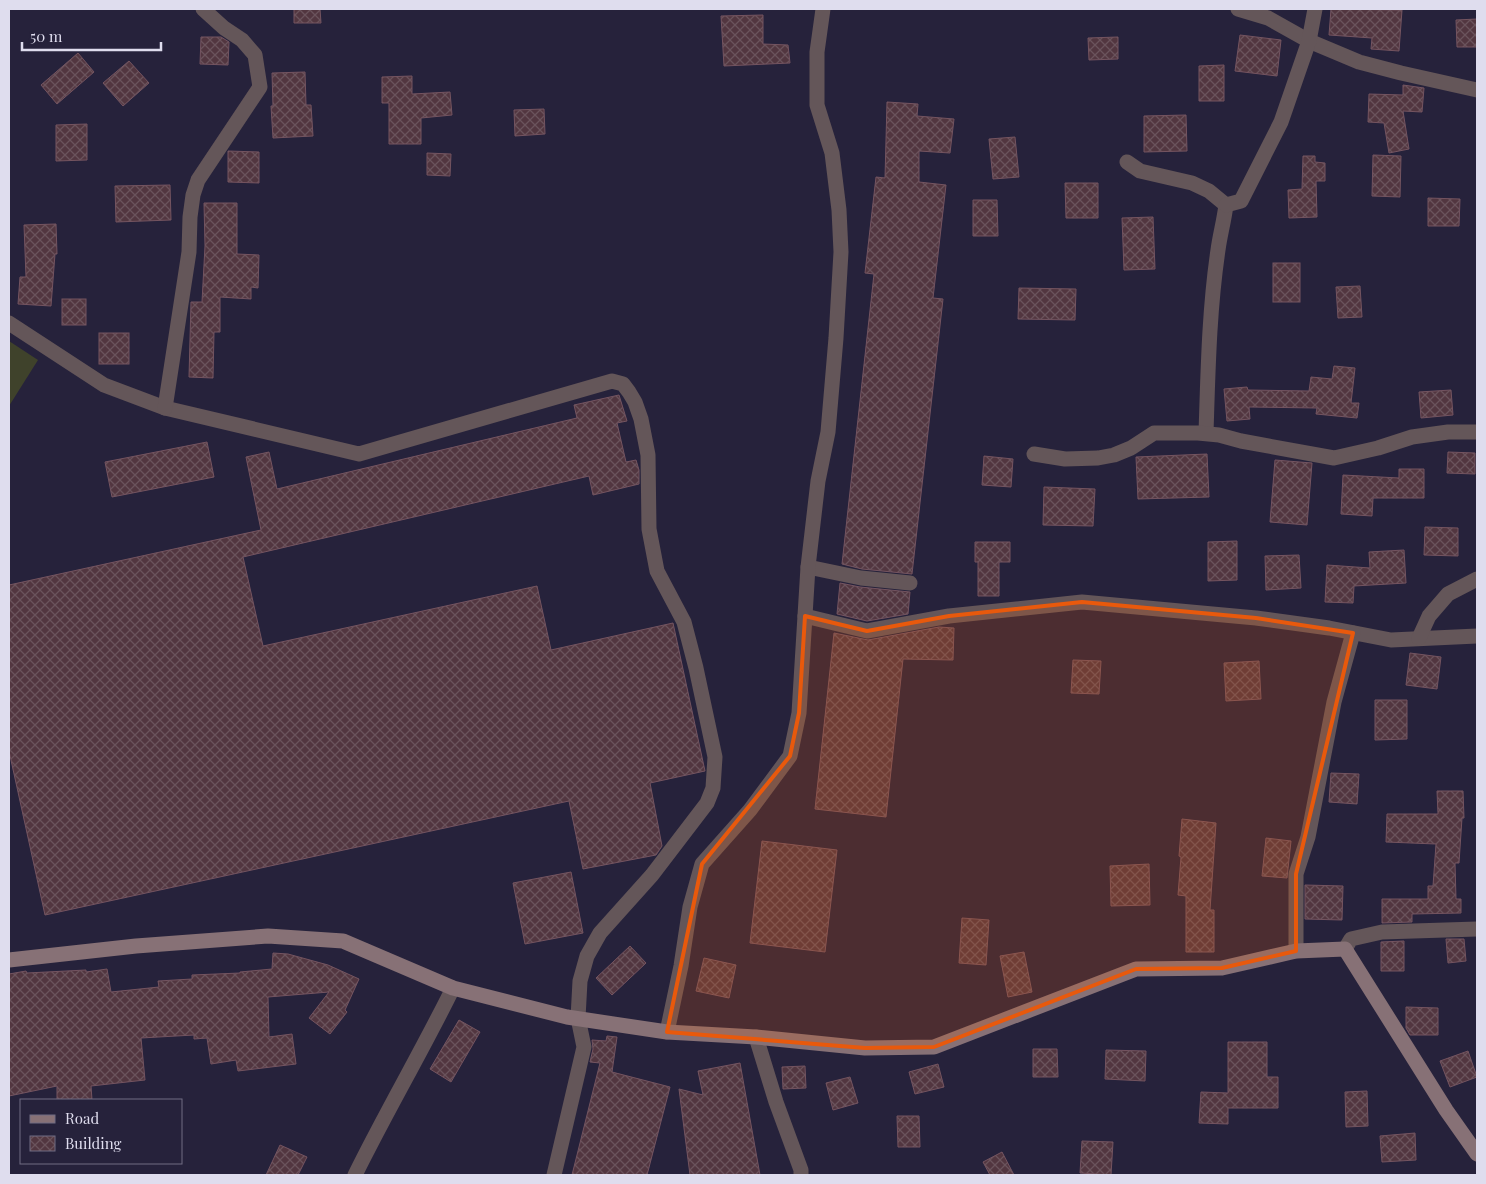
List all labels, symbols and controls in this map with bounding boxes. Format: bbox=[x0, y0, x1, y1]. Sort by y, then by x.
scale bar bbox=[22, 20, 161, 52]
text: 50 m bbox=[30, 26, 63, 46]
legend bbox=[20, 1099, 182, 1164]
text: Road bbox=[65, 1108, 99, 1128]
text: Building bbox=[65, 1133, 122, 1153]

